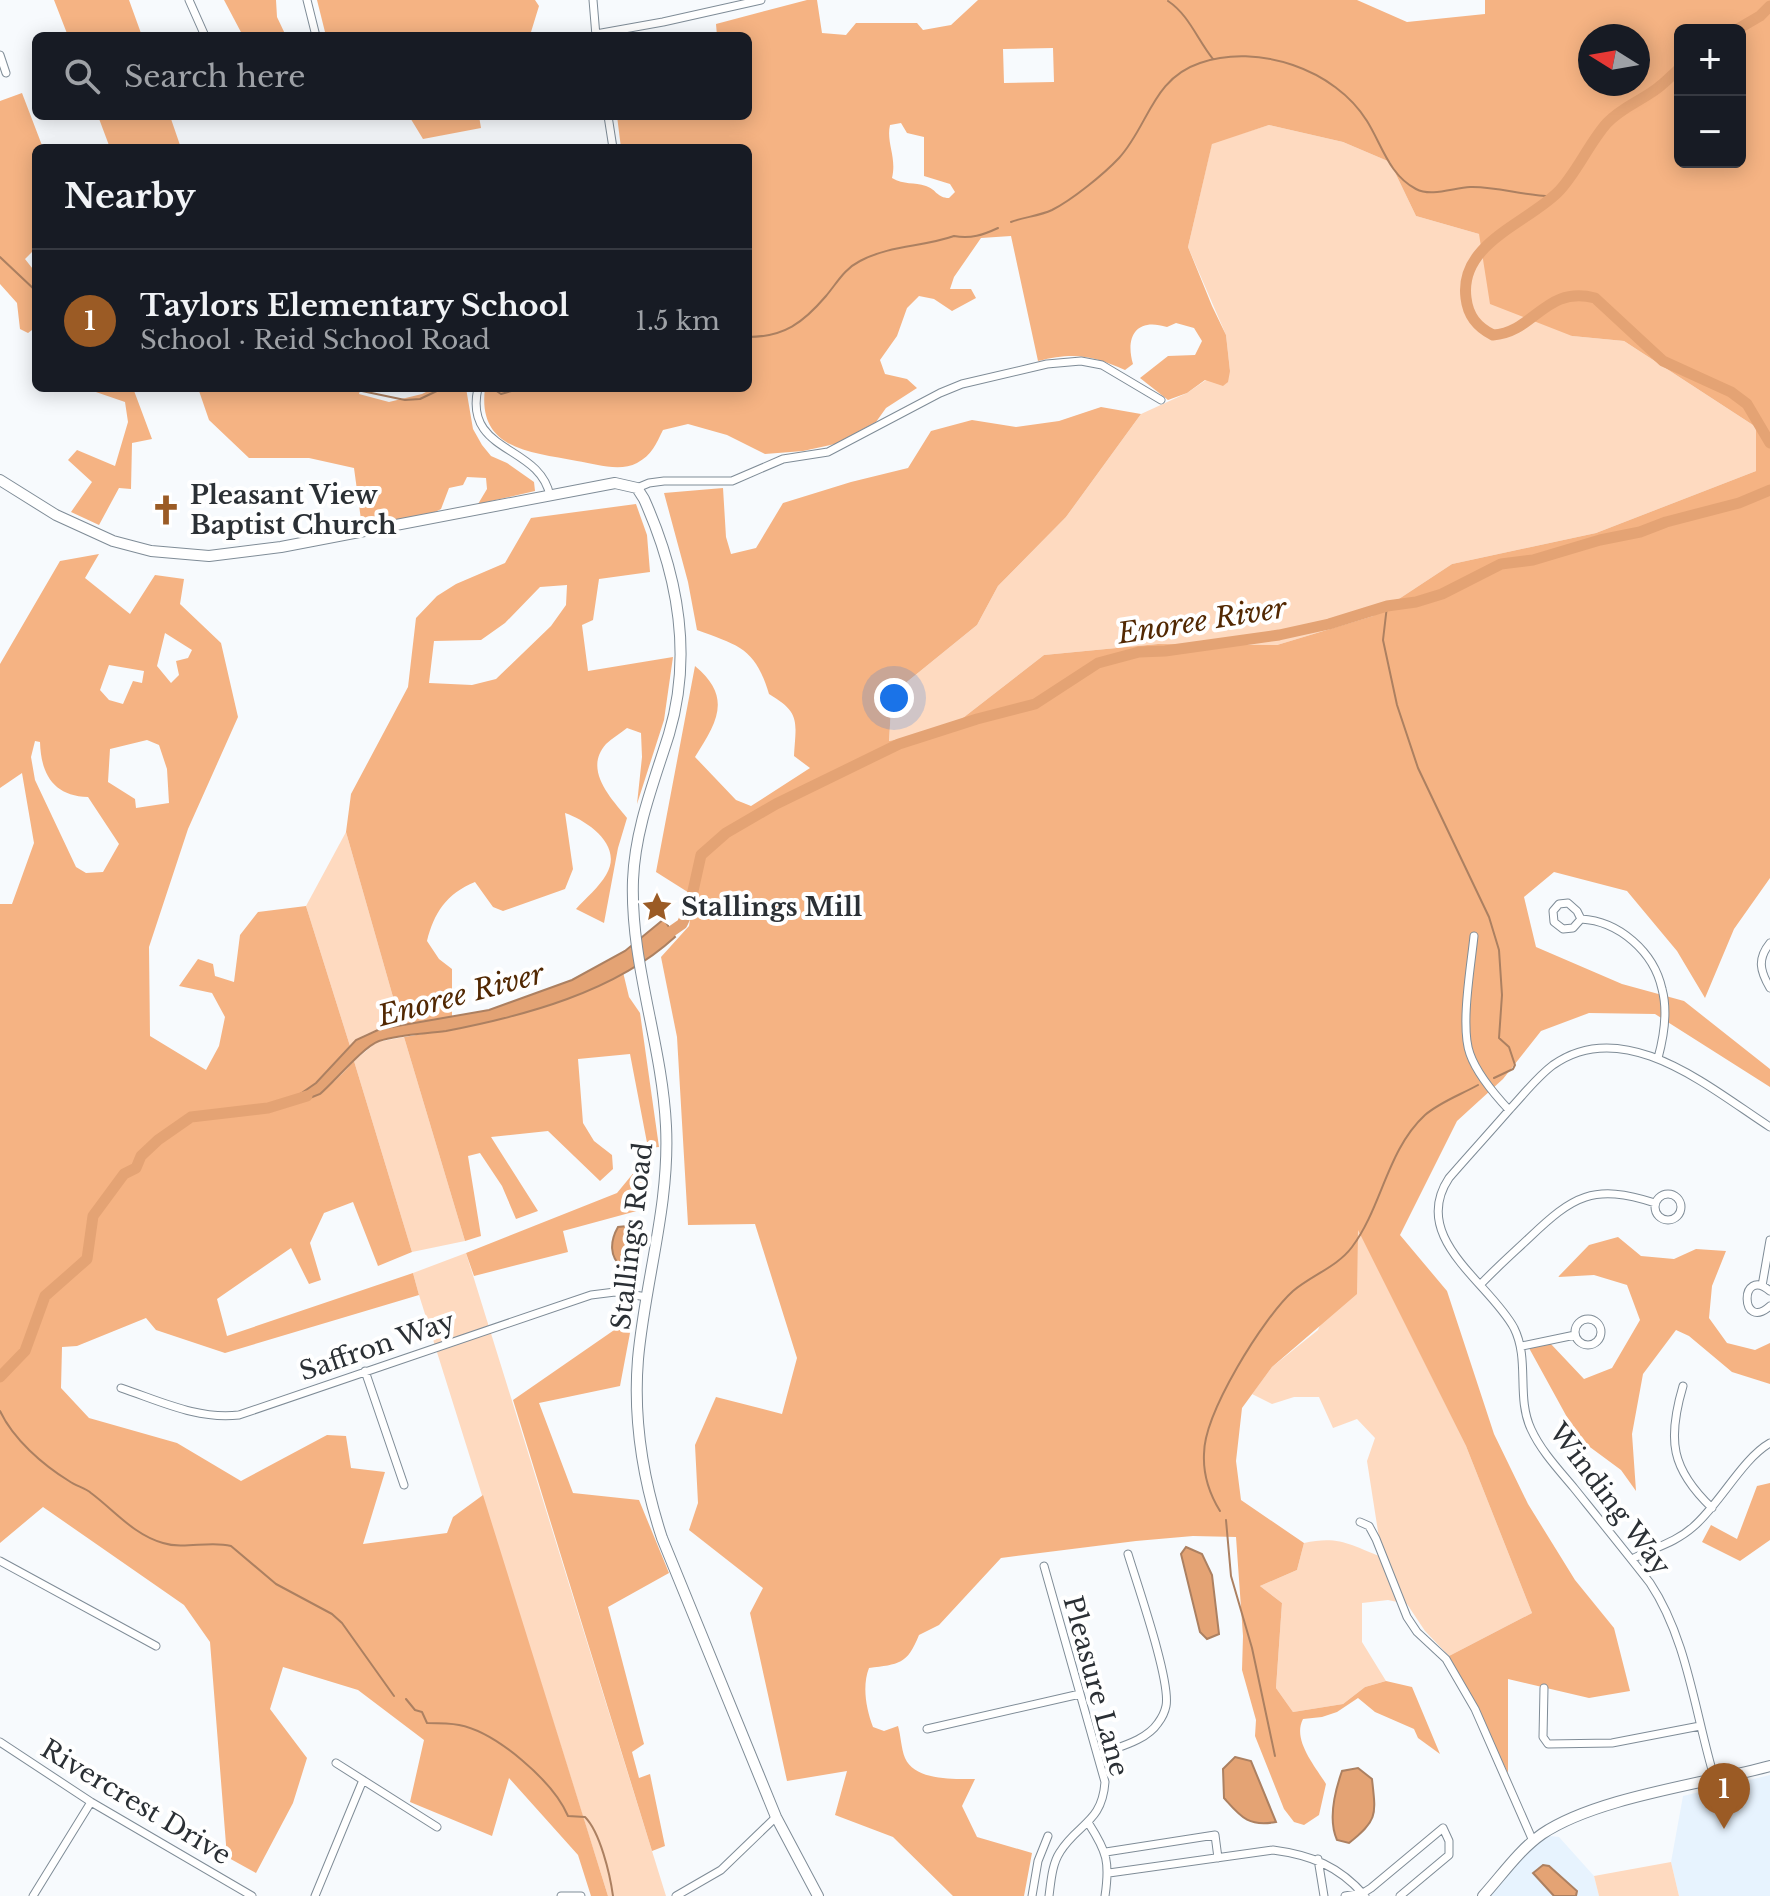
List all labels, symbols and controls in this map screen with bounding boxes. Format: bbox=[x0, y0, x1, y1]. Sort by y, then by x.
north arrow bbox=[1578, 24, 1650, 96]
map controls bbox=[1674, 24, 1746, 168]
button: + bbox=[1674, 24, 1746, 96]
search box bbox=[32, 32, 752, 120]
icon: search bbox=[60, 54, 104, 98]
text: Search here bbox=[124, 58, 305, 95]
button: − bbox=[1674, 96, 1746, 168]
text: Nearby bbox=[64, 175, 196, 217]
text: Taylors Elementary School bbox=[140, 287, 569, 324]
text: 1 bbox=[84, 305, 96, 337]
text: 1.5 km bbox=[635, 305, 720, 337]
text: School · Reid School Road bbox=[140, 324, 490, 356]
place label: Pleasant View Baptist Church bbox=[190, 479, 397, 541]
church icon: Pleasant View Baptist Church bbox=[149, 493, 183, 527]
water label: Enoree River bbox=[1114, 590, 1290, 652]
your location bbox=[874, 678, 914, 718]
place icon: Stallings Mill bbox=[640, 890, 674, 924]
place label: Stallings Mill bbox=[681, 891, 862, 923]
water label: Enoree River bbox=[373, 956, 549, 1034]
street label: Stallings Road bbox=[605, 1140, 659, 1332]
street label: Saffron Way bbox=[295, 1304, 459, 1388]
street label: Winding Way bbox=[1542, 1416, 1678, 1582]
street label: Pleasure Lane bbox=[1057, 1592, 1135, 1780]
street label: Rivercrest Drive bbox=[35, 1733, 237, 1871]
pin: 1 bbox=[1698, 1763, 1750, 1829]

